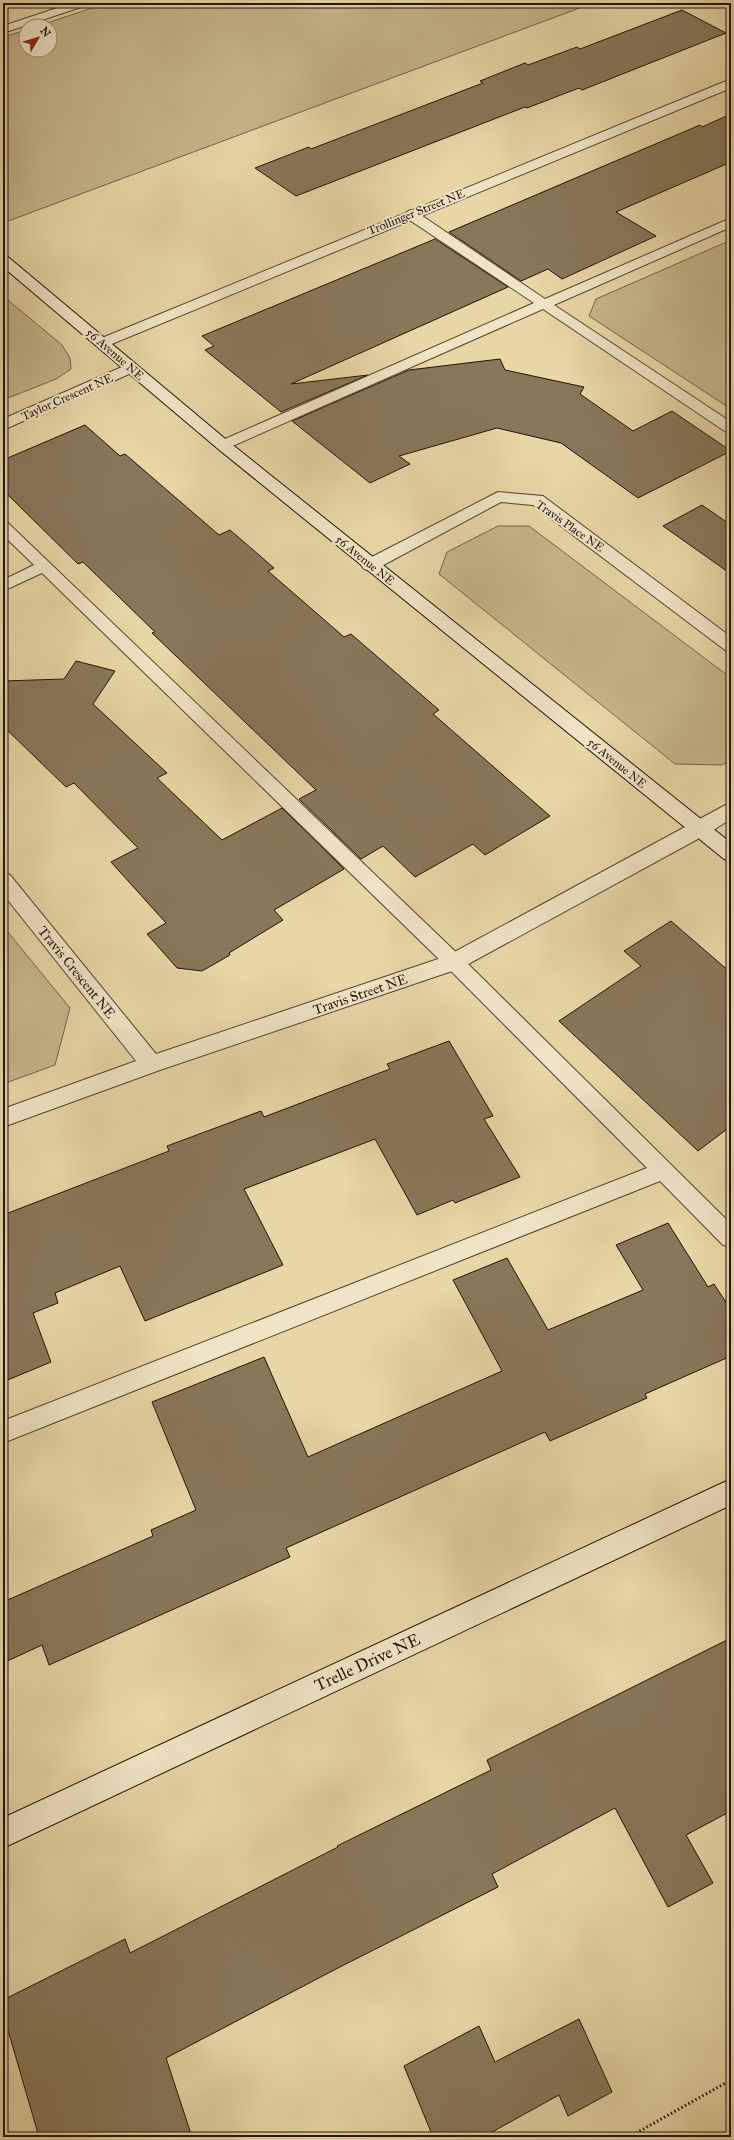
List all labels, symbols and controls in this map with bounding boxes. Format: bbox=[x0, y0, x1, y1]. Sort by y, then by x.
north arrow bbox=[18, 18, 58, 58]
text: N bbox=[37, 24, 54, 40]
street label: Trollinger Street NE bbox=[365, 186, 467, 239]
street label: 56 Avenue NE bbox=[83, 325, 147, 383]
street label: Taylor Crescent NE bbox=[19, 370, 115, 423]
street label: Travis Place NE bbox=[533, 497, 607, 555]
street label: 56 Avenue NE bbox=[333, 532, 398, 588]
street label: 56 Avenue NE bbox=[585, 735, 650, 791]
street label: Travis Crescent NE bbox=[34, 923, 119, 1022]
street label: Travis Street NE bbox=[311, 970, 410, 1019]
street label: Trelle Drive NE bbox=[311, 1629, 423, 1696]

